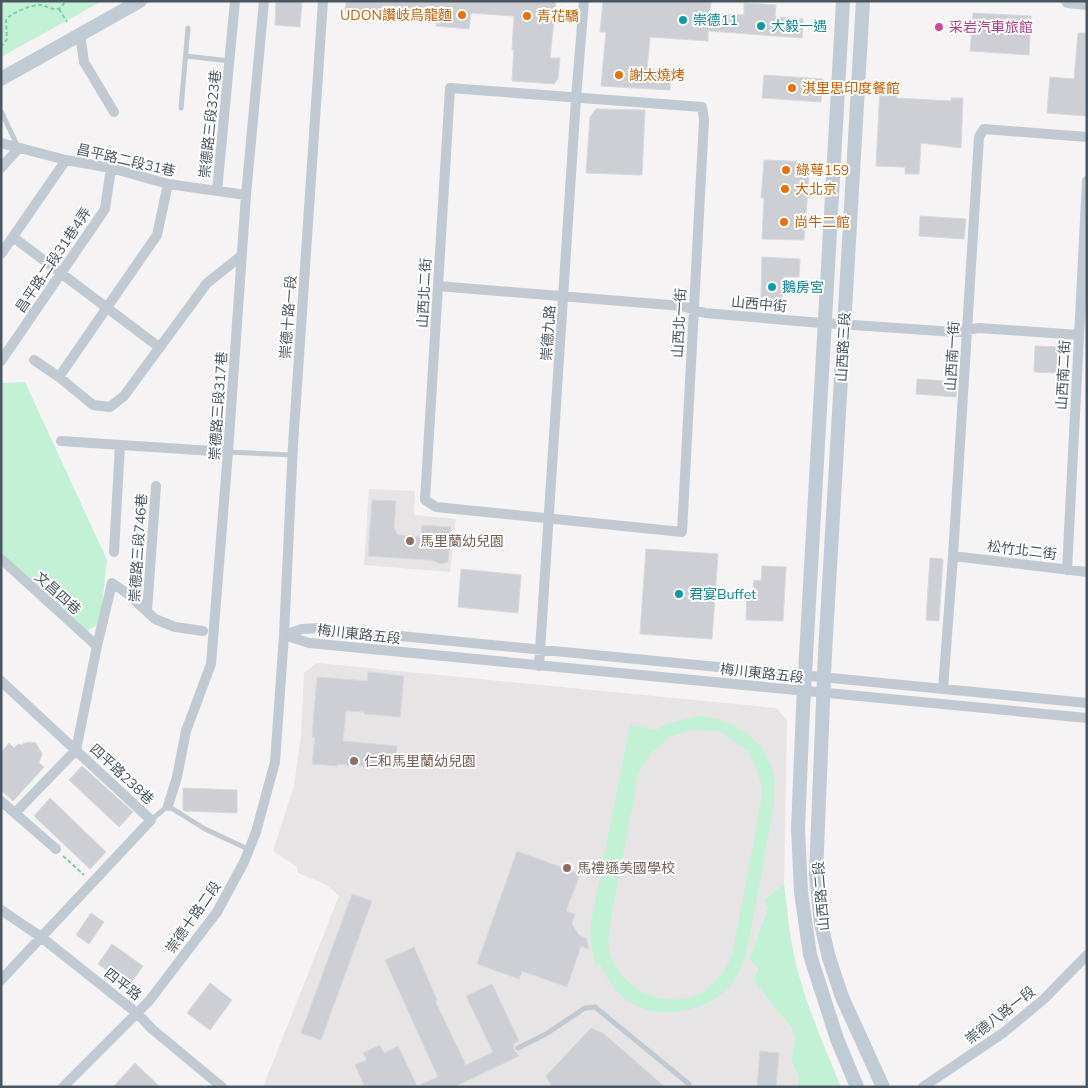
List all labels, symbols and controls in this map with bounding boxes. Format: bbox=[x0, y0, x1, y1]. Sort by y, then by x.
place label: UDON讚岐烏龍麵 bbox=[340, 6, 452, 24]
place label: 青花驕 bbox=[537, 7, 579, 25]
marker: UDON讚岐烏龍麵 bbox=[456, 9, 468, 21]
marker: 青花驕 bbox=[521, 10, 533, 22]
place label: 崇德11 bbox=[693, 11, 738, 29]
marker: 崇德11 bbox=[677, 14, 689, 26]
place label: 大毅一遇 bbox=[771, 17, 827, 35]
place label: 采岩汽車旅館 bbox=[949, 18, 1033, 36]
marker: 大毅一遇 bbox=[755, 20, 767, 32]
marker: 采岩汽車旅館 bbox=[933, 21, 945, 33]
place label: 謝太燒烤 bbox=[629, 66, 685, 84]
street label: 崇德路三段323巷 bbox=[195, 69, 225, 179]
marker: 謝太燒烤 bbox=[613, 69, 625, 81]
place label: 淇里思印度餐館 bbox=[802, 79, 900, 97]
marker: 淇里思印度餐館 bbox=[786, 82, 798, 94]
street label: 昌平路二段31巷 bbox=[75, 140, 177, 180]
place label: 綠萼159 bbox=[796, 161, 849, 179]
marker: 綠萼159 bbox=[780, 164, 792, 176]
place label: 大北京 bbox=[795, 180, 837, 198]
marker: 大北京 bbox=[779, 183, 791, 195]
street label: 昌平路二段31巷4弄 bbox=[11, 204, 95, 316]
place label: 尚牛二館 bbox=[794, 213, 850, 231]
marker: 尚牛二館 bbox=[778, 216, 790, 228]
street label: 山西北二街 bbox=[413, 258, 435, 328]
street label: 崇德十路一段 bbox=[276, 274, 300, 360]
place label: 鵝房宮 bbox=[782, 278, 824, 296]
marker: 鵝房宮 bbox=[766, 281, 778, 293]
street label: 山西北一街 bbox=[668, 288, 690, 358]
street label: 山西中街 bbox=[730, 293, 788, 315]
street label: 崇德九路 bbox=[537, 304, 559, 362]
street label: 山西路三段 bbox=[832, 312, 854, 382]
street label: 山西南一街 bbox=[941, 321, 963, 391]
street label: 山西南二街 bbox=[1052, 340, 1074, 410]
street label: 崇德路三段317巷 bbox=[205, 351, 231, 461]
street label: 崇德路三段746巷 bbox=[125, 493, 151, 603]
place label: 馬里蘭幼兒園 bbox=[420, 532, 504, 550]
marker: 馬里蘭幼兒園 bbox=[404, 535, 416, 547]
street label: 松竹北二街 bbox=[986, 537, 1058, 563]
street label: 文昌四巷 bbox=[31, 568, 85, 618]
place label: 君宴Buffet bbox=[689, 585, 756, 603]
marker: 君宴Buffet bbox=[673, 588, 685, 600]
street label: 梅川東路五段 bbox=[316, 621, 402, 647]
street label: 梅川東路五段 bbox=[719, 660, 805, 686]
street label: 四平路238巷 bbox=[86, 740, 158, 808]
place label: 仁和馬里蘭幼兒園 bbox=[364, 752, 476, 770]
marker: 仁和馬里蘭幼兒園 bbox=[348, 755, 360, 767]
place label: 馬禮遜美國學校 bbox=[577, 859, 675, 877]
street label: 山西路二段 bbox=[809, 860, 833, 932]
marker: 馬禮遜美國學校 bbox=[561, 862, 573, 874]
street label: 崇德十路二段 bbox=[162, 877, 224, 957]
street label: 四平路 bbox=[101, 964, 145, 1004]
street label: 崇德八路一段 bbox=[961, 982, 1039, 1048]

